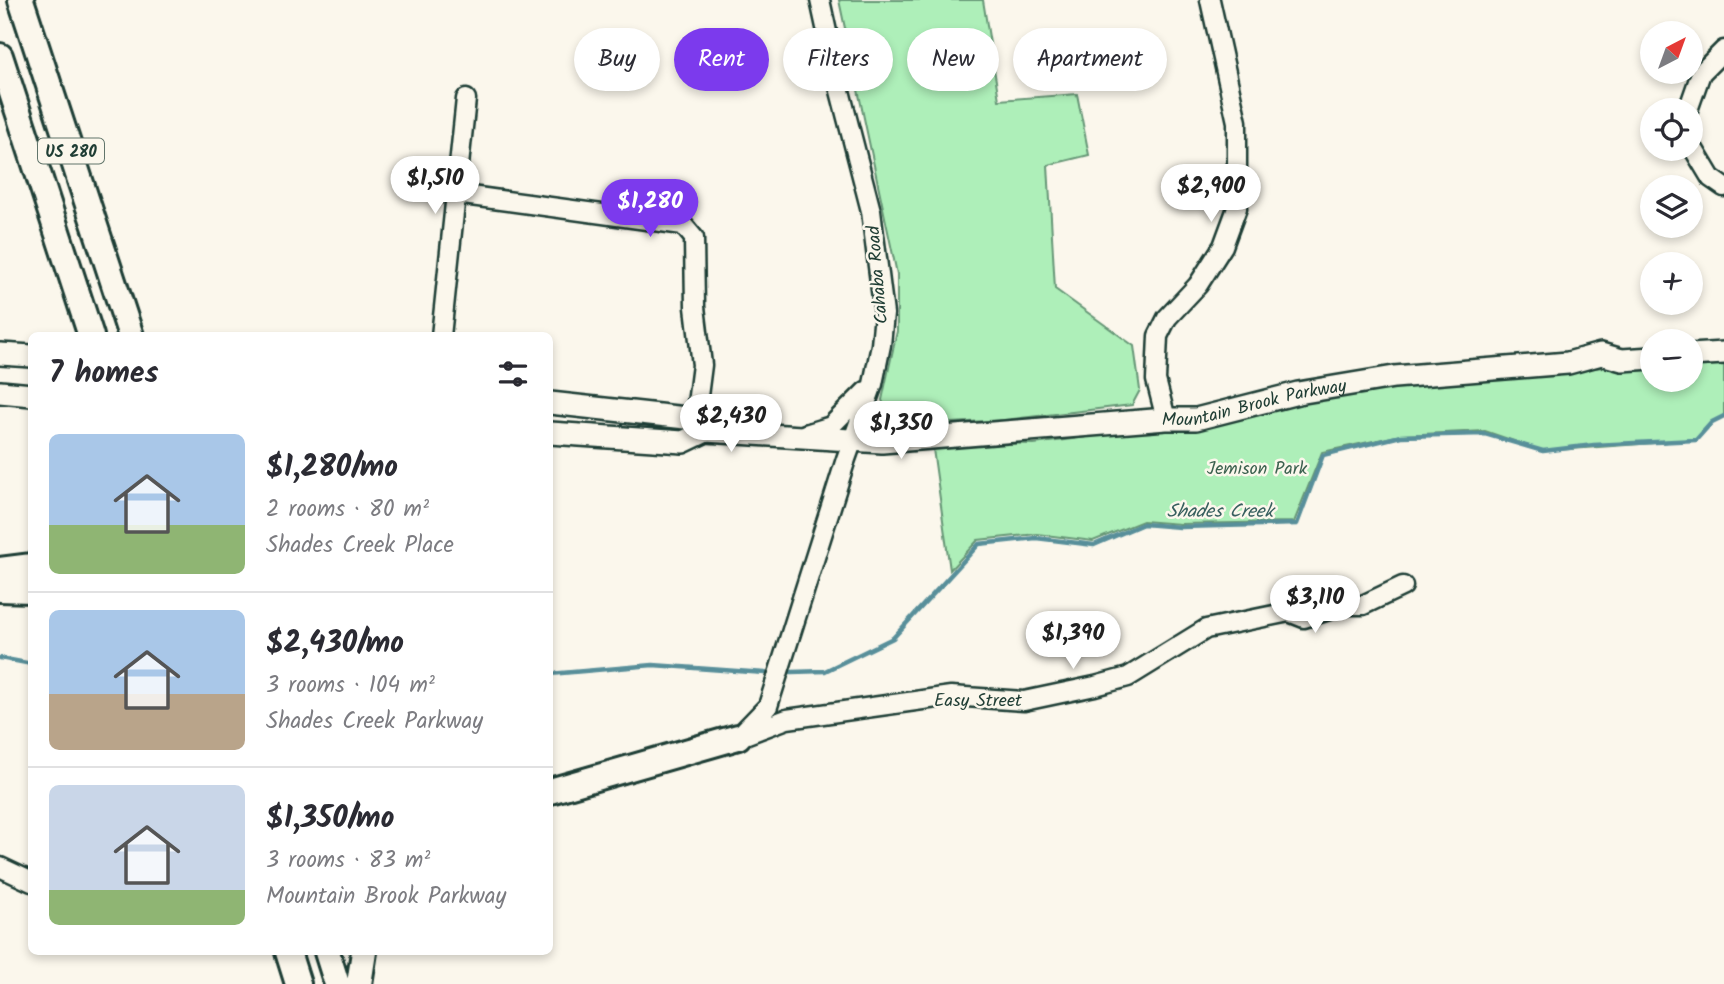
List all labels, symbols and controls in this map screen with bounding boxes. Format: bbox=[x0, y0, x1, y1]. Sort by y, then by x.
north arrow bbox=[1640, 21, 1703, 84]
map controls bbox=[1640, 21, 1703, 392]
chip: Buy bbox=[574, 28, 660, 91]
chip: Rent bbox=[674, 28, 769, 91]
chip: Filters bbox=[783, 28, 893, 91]
chip: New bbox=[907, 28, 999, 91]
chip: Apartment bbox=[1013, 28, 1167, 91]
button: locate bbox=[1640, 98, 1703, 161]
road number: US 280 bbox=[38, 139, 104, 164]
pin: $1,510 bbox=[378, 156, 492, 216]
text: $1,510 bbox=[407, 161, 463, 197]
pin: $2,900 bbox=[1154, 164, 1268, 224]
text: $2,900 bbox=[1177, 169, 1245, 205]
button: layers bbox=[1640, 175, 1703, 238]
pin: $1,280 bbox=[593, 180, 707, 239]
text: $1,280 bbox=[617, 184, 683, 220]
street label: Cahaba Road bbox=[860, 224, 897, 325]
button: + bbox=[1640, 252, 1703, 315]
button: − bbox=[1640, 329, 1703, 392]
text: 7 homes bbox=[49, 350, 159, 398]
icon: filters bbox=[494, 355, 532, 393]
street label: Mountain Brook Parkway bbox=[1162, 372, 1349, 435]
pin: $2,430 bbox=[674, 394, 788, 454]
text: $2,430 bbox=[696, 399, 766, 435]
pin: $1,350 bbox=[844, 402, 958, 461]
text: $1,350 bbox=[870, 406, 932, 442]
text: $1,280/mo bbox=[266, 444, 398, 492]
park label: Jemison Park bbox=[1207, 455, 1308, 484]
icon: home bbox=[105, 462, 189, 546]
text: 2 rooms · 80 m² bbox=[266, 492, 429, 528]
water label: Shades Creek bbox=[1167, 497, 1276, 527]
text: Shades Creek Place bbox=[266, 528, 454, 564]
pin: $3,110 bbox=[1258, 576, 1372, 635]
text: $3,110 bbox=[1286, 580, 1344, 616]
pin: $1,390 bbox=[1016, 612, 1130, 671]
text: $1,390 bbox=[1042, 616, 1104, 652]
text: $2,430/mo bbox=[266, 620, 404, 668]
icon: home bbox=[105, 638, 189, 722]
text: 3 rooms · 104 m² bbox=[266, 668, 435, 704]
street label: Easy Street bbox=[934, 687, 1023, 716]
text: Shades Creek Parkway bbox=[266, 704, 483, 740]
text: $1,350/mo bbox=[266, 795, 394, 843]
icon: home bbox=[105, 813, 189, 897]
text: 3 rooms · 83 m² bbox=[266, 843, 430, 879]
text: Mountain Brook Parkway bbox=[266, 879, 506, 915]

